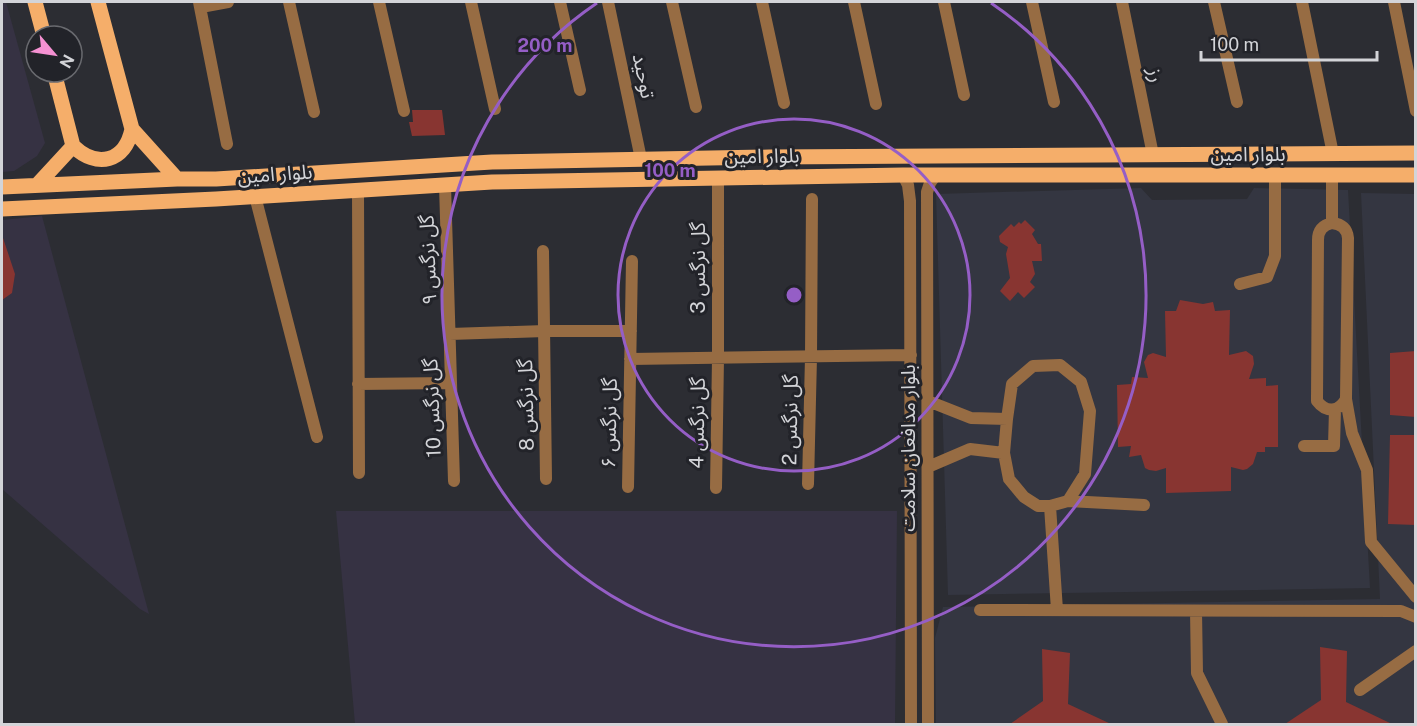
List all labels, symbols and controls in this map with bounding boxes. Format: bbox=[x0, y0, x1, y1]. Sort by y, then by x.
north arrow bbox=[24, 24, 84, 84]
scale bar bbox=[1201, 24, 1376, 62]
text: 100 m bbox=[1210, 34, 1259, 55]
text: 200 m bbox=[518, 35, 572, 56]
text: N bbox=[55, 51, 78, 71]
street label: توحید bbox=[628, 51, 660, 101]
street label: رز bbox=[1143, 65, 1169, 84]
street label: بلوار امین bbox=[1210, 142, 1286, 166]
street label: بلوار امین bbox=[724, 143, 800, 169]
street label: بلوار امین bbox=[237, 159, 313, 189]
text: 100 m bbox=[644, 160, 696, 181]
street label: گل نرگس ۹ bbox=[414, 214, 442, 305]
street label: گل نرگس 3 bbox=[686, 222, 710, 314]
centre of rings bbox=[784, 285, 804, 305]
street label: گل نرگس 10 bbox=[418, 357, 446, 458]
street label: گل نرگس 8 bbox=[513, 358, 539, 451]
street label: بلوار مدافعان سلامت bbox=[896, 364, 920, 532]
street label: گل نرگس 2 bbox=[777, 374, 803, 466]
street label: گل نرگس 4 bbox=[684, 376, 710, 469]
street label: گل نرگس ۶ bbox=[596, 377, 622, 468]

